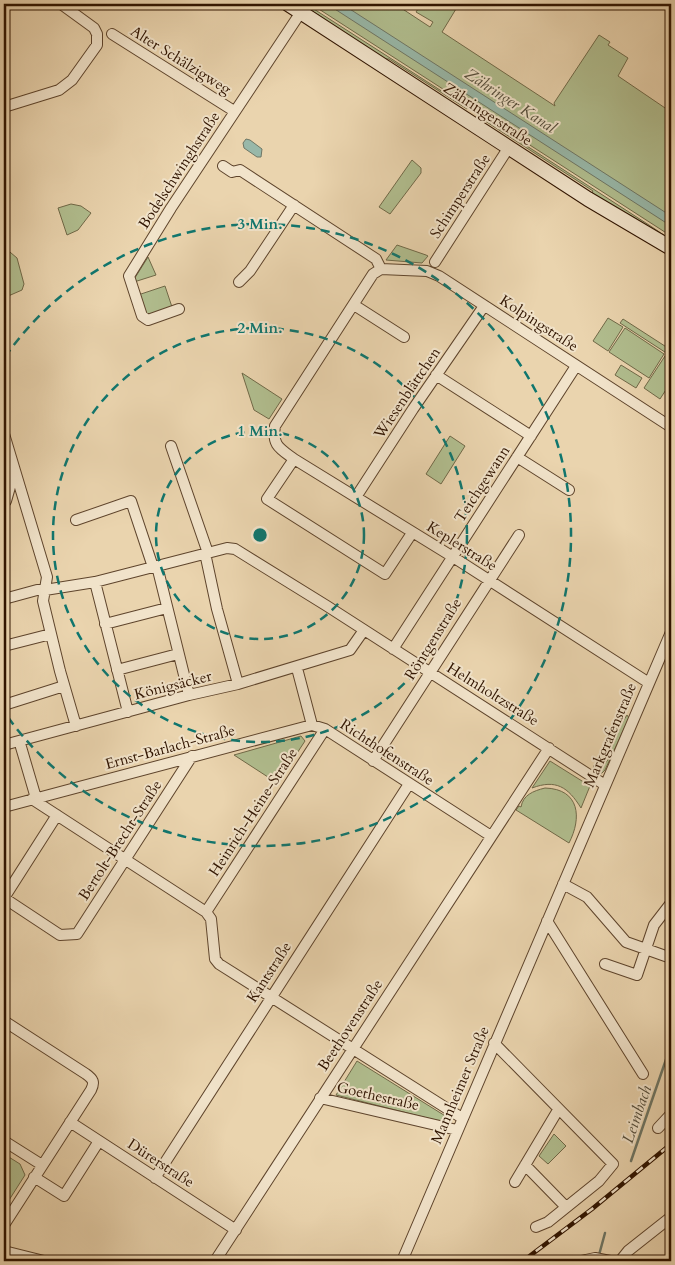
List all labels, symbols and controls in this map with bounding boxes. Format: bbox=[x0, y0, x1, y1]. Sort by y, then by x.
street label: Alter Schälzigweg bbox=[127, 21, 236, 99]
water label: Zähringer Kanal bbox=[461, 63, 561, 139]
street label: Zähringerstraße bbox=[440, 78, 536, 150]
street label: Bodelschwinghstraße bbox=[134, 107, 224, 232]
street label: Schimperstraße bbox=[425, 150, 495, 242]
text: 3 Min. bbox=[237, 214, 283, 234]
street label: Kolpingstraße bbox=[496, 290, 582, 356]
text: 2 Min. bbox=[237, 318, 283, 338]
street label: Wiesenblättchen bbox=[368, 343, 445, 443]
text: 1 Min. bbox=[237, 421, 283, 441]
street label: Teichgewann bbox=[450, 441, 515, 526]
street label: Keplerstraße bbox=[423, 516, 501, 576]
centre of rings bbox=[251, 526, 269, 544]
street label: Röntgenstraße bbox=[400, 594, 466, 684]
street label: Helmholtzstraße bbox=[443, 658, 543, 730]
street label: Königsäcker bbox=[132, 666, 214, 704]
street label: Markgrafenstraße bbox=[579, 679, 641, 790]
street label: Richthofenstraße bbox=[336, 714, 438, 790]
street label: Ernst-Barlach-Straße bbox=[103, 720, 237, 774]
street label: Heinrich-Heine-Straße bbox=[204, 744, 302, 880]
street label: Bertolt-Brecht-Straße bbox=[74, 776, 166, 904]
street label: Kantstraße bbox=[242, 938, 296, 1006]
street label: Beethovenstraße bbox=[313, 975, 387, 1075]
street label: Mannheimer Straße bbox=[426, 1023, 494, 1147]
street label: Goethestraße bbox=[335, 1077, 421, 1115]
water label: Leimbach bbox=[617, 1082, 657, 1146]
street label: Dürerstraße bbox=[124, 1134, 198, 1192]

